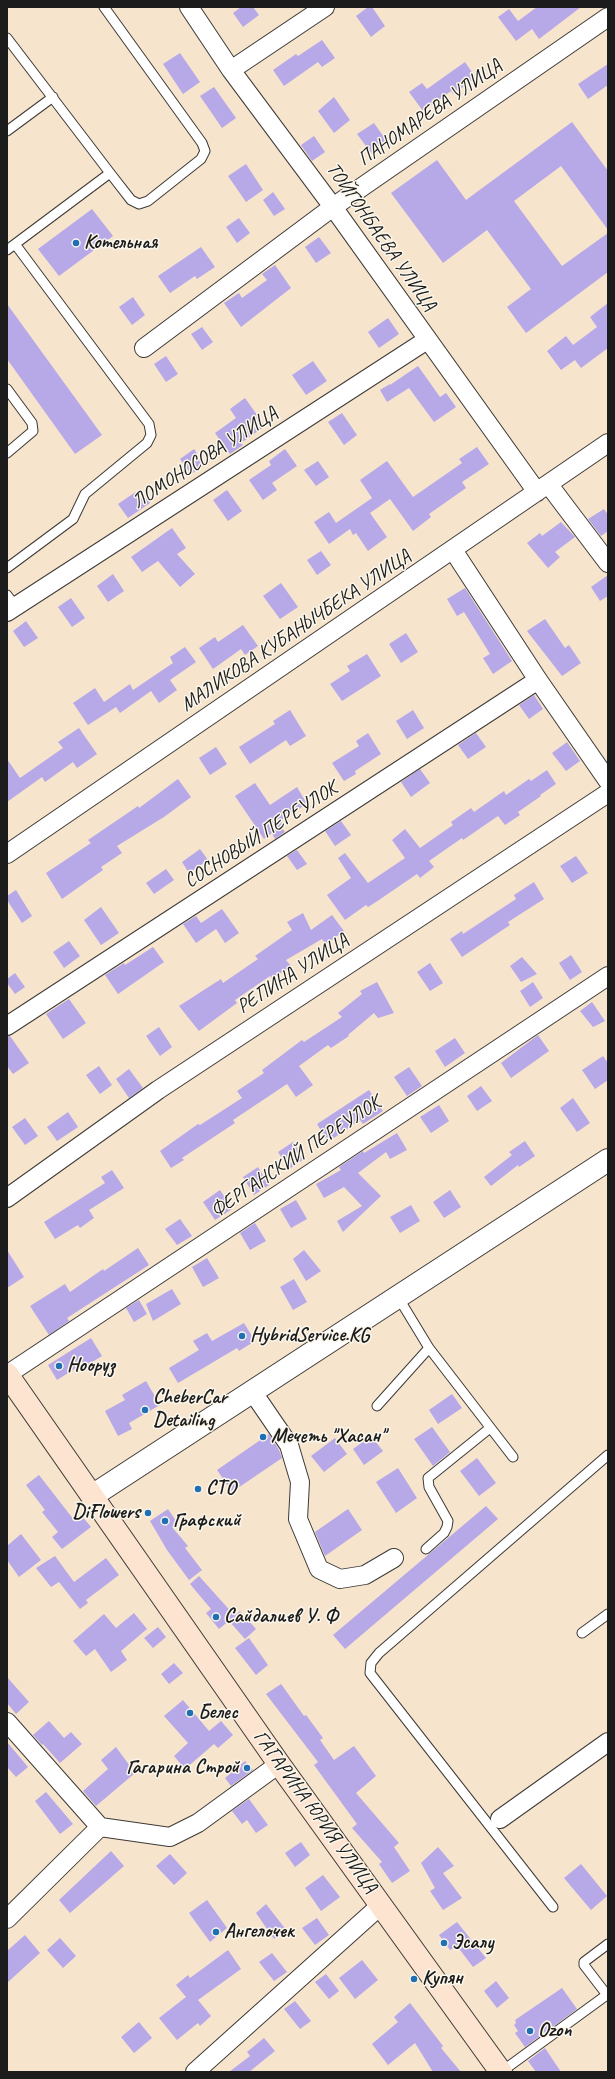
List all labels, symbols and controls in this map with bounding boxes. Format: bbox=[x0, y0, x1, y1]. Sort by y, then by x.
street label: ПАНОМАРЕВА УЛИЦА bbox=[353, 54, 507, 172]
street label: ТОЙГОНБАЕВА УЛИЦА bbox=[321, 158, 441, 316]
place label: Котельная bbox=[84, 231, 157, 255]
marker: Котельная bbox=[71, 238, 81, 248]
street label: ЛОМОНОСОВА УЛИЦА bbox=[128, 402, 282, 514]
street label: МАЛИКОВА КУБАНЫЧБЕКА УЛИЦА bbox=[176, 545, 416, 717]
street label: СОСНОВЫЙ ПЕРЕУЛОК bbox=[180, 777, 342, 893]
street label: РЕПИНА УЛИЦА bbox=[233, 929, 353, 1019]
street label: ФЕРГАНСКИЙ ПЕРЕУЛОК bbox=[206, 1091, 386, 1223]
place label: HybridService.KG bbox=[250, 1324, 369, 1348]
marker: HybridService.KG bbox=[237, 1331, 247, 1341]
place label: Нооруз bbox=[67, 1354, 115, 1378]
marker: Нооруз bbox=[54, 1361, 64, 1371]
place label: CheberCar Detailing bbox=[153, 1386, 227, 1433]
marker: CheberCar Detailing bbox=[140, 1405, 150, 1415]
place label: Мечеть "Хасан" bbox=[271, 1425, 385, 1449]
marker: Мечеть "Хасан" bbox=[258, 1432, 268, 1442]
place label: СТО bbox=[206, 1477, 235, 1501]
marker: СТО bbox=[193, 1484, 203, 1494]
place label: DiFlowers bbox=[73, 1501, 140, 1525]
marker: DiFlowers bbox=[143, 1508, 153, 1518]
place label: Графский bbox=[173, 1509, 241, 1533]
marker: Графский bbox=[160, 1516, 170, 1526]
place label: Сайдалиев У. Ф bbox=[224, 1605, 337, 1629]
marker: Сайдалиев У. Ф bbox=[211, 1612, 221, 1622]
place label: Белес bbox=[198, 1701, 238, 1725]
marker: Белес bbox=[185, 1708, 195, 1718]
street label: ГАГАРИНА ЮРИЯ УЛИЦА bbox=[248, 1726, 382, 1898]
place label: Гагарина Строй bbox=[126, 1756, 239, 1780]
marker: Гагарина Строй bbox=[242, 1763, 252, 1773]
place label: Ангелочек bbox=[224, 1920, 294, 1944]
marker: Ангелочек bbox=[211, 1927, 221, 1937]
place label: Эсалу bbox=[452, 1931, 494, 1955]
marker: Эсалу bbox=[439, 1938, 449, 1948]
place label: Купян bbox=[422, 1967, 463, 1991]
marker: Купян bbox=[409, 1974, 419, 1984]
place label: Ozon bbox=[538, 2019, 571, 2043]
marker: Ozon bbox=[525, 2026, 535, 2036]

